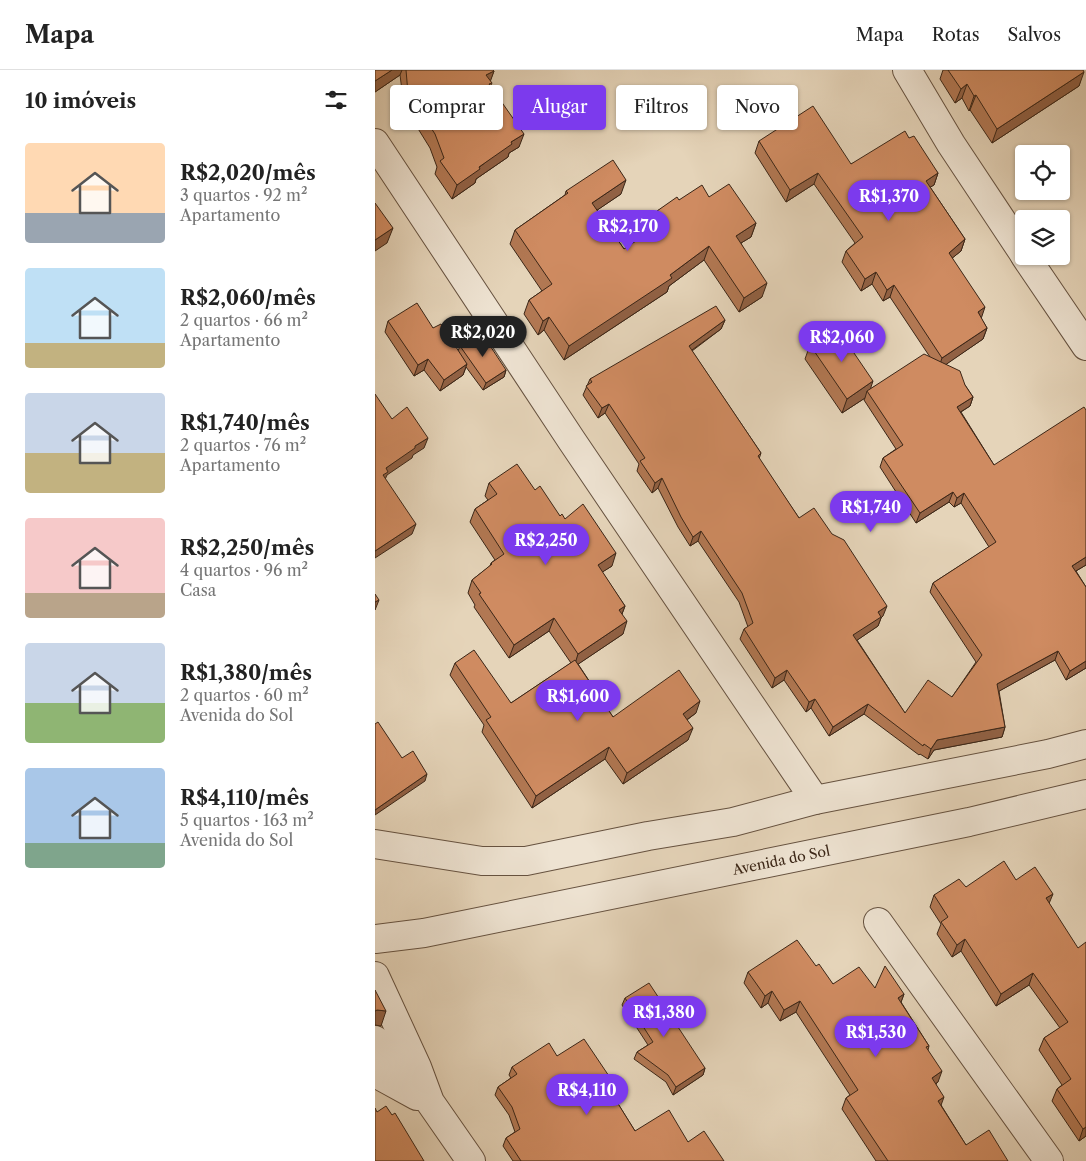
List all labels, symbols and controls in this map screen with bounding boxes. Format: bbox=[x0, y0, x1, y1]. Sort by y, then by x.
text: Mapa bbox=[25, 20, 94, 49]
text: Mapa bbox=[856, 24, 904, 46]
text: Rotas bbox=[932, 24, 980, 46]
text: Salvos bbox=[1008, 24, 1061, 46]
chip: Comprar bbox=[390, 85, 503, 130]
chip: Alugar bbox=[513, 85, 606, 130]
chip: Filtros bbox=[616, 85, 707, 130]
chip: Novo bbox=[717, 85, 798, 130]
icon: filters bbox=[322, 86, 350, 114]
text: 10 imóveis bbox=[25, 88, 136, 113]
map controls bbox=[1015, 145, 1070, 265]
button: locate bbox=[1015, 145, 1070, 200]
text: R$2,020/mês bbox=[180, 160, 316, 185]
icon: home bbox=[65, 163, 125, 223]
pin: R$1,370 bbox=[843, 180, 935, 222]
text: 3 quartos · 92 m² bbox=[180, 185, 308, 205]
text: R$1,370 bbox=[859, 186, 919, 206]
text: Apartamento bbox=[180, 205, 280, 225]
pin: R$2,170 bbox=[582, 210, 674, 252]
button: layers bbox=[1015, 210, 1070, 265]
text: R$2,170 bbox=[598, 216, 658, 236]
text: R$2,060/mês bbox=[180, 285, 316, 310]
icon: home bbox=[65, 288, 125, 348]
text: 2 quartos · 66 m² bbox=[180, 310, 308, 330]
pin: R$2,020 bbox=[437, 316, 529, 358]
pin: R$2,060 bbox=[796, 320, 888, 363]
text: R$2,020 bbox=[451, 322, 515, 342]
text: R$2,060 bbox=[810, 327, 874, 347]
text: Apartamento bbox=[180, 330, 280, 350]
text: R$1,740/mês bbox=[180, 410, 310, 435]
icon: home bbox=[65, 413, 125, 473]
text: 2 quartos · 76 m² bbox=[180, 435, 306, 455]
text: Apartamento bbox=[180, 455, 280, 475]
pin: R$1,740 bbox=[825, 490, 917, 533]
text: R$1,740 bbox=[841, 497, 901, 517]
pin: R$2,250 bbox=[500, 524, 592, 566]
text: R$2,250 bbox=[514, 530, 578, 550]
text: R$2,250/mês bbox=[180, 535, 314, 560]
icon: home bbox=[65, 538, 125, 598]
text: 4 quartos · 96 m² bbox=[180, 560, 308, 580]
text: Casa bbox=[180, 580, 216, 600]
text: R$1,380/mês bbox=[180, 660, 312, 685]
icon: home bbox=[65, 663, 125, 723]
pin: R$1,600 bbox=[532, 680, 624, 722]
text: 2 quartos · 60 m² bbox=[180, 685, 309, 705]
text: R$1,600 bbox=[547, 686, 609, 706]
text: Avenida do Sol bbox=[180, 705, 293, 725]
text: R$4,110/mês bbox=[180, 785, 309, 810]
icon: home bbox=[65, 788, 125, 848]
text: 5 quartos · 163 m² bbox=[180, 810, 314, 830]
text: Avenida do Sol bbox=[180, 830, 293, 850]
street label: Avenida do Sol bbox=[730, 842, 832, 879]
pin: R$1,380 bbox=[618, 996, 710, 1038]
text: R$1,380 bbox=[633, 1002, 695, 1022]
pin: R$1,530 bbox=[830, 1016, 922, 1058]
text: R$1,530 bbox=[846, 1022, 906, 1042]
pin: R$4,110 bbox=[541, 1074, 633, 1116]
text: R$4,110 bbox=[557, 1080, 617, 1100]

